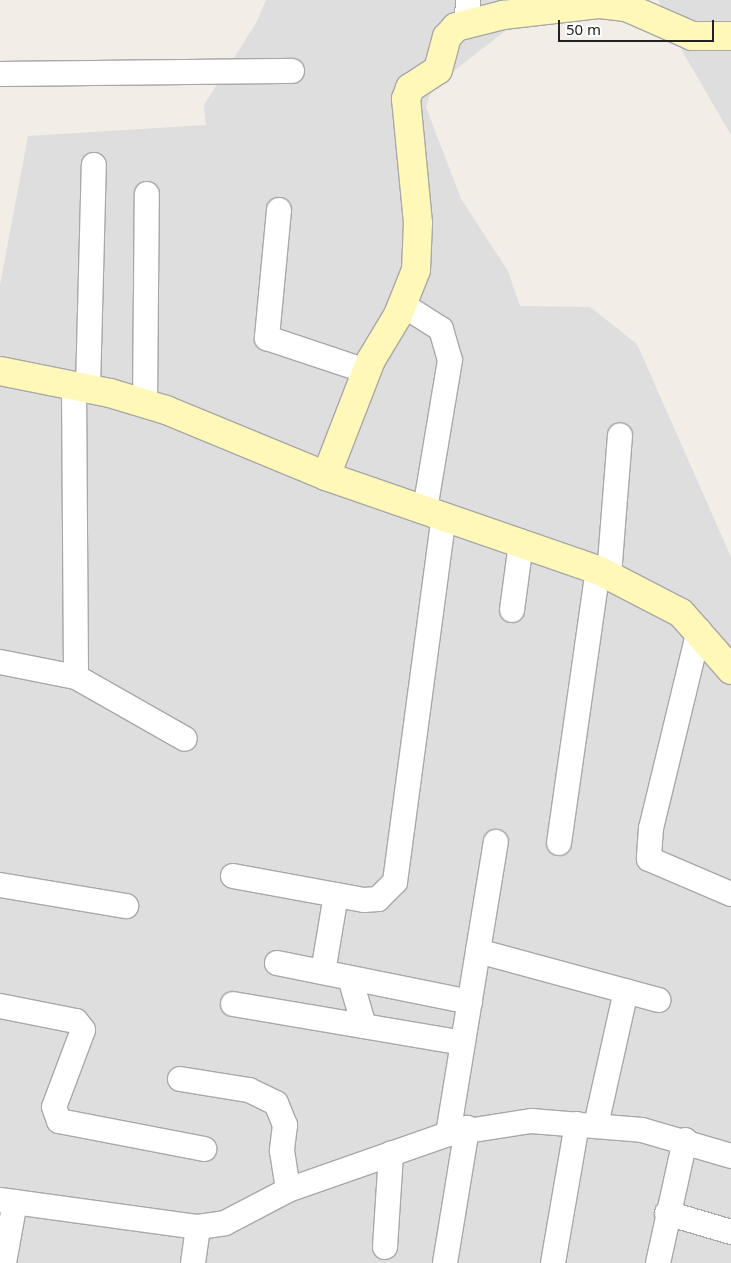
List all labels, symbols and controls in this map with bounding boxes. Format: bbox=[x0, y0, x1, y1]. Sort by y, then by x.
scale bar bbox=[561, 10, 717, 42]
text: 50 m bbox=[566, 19, 601, 39]

